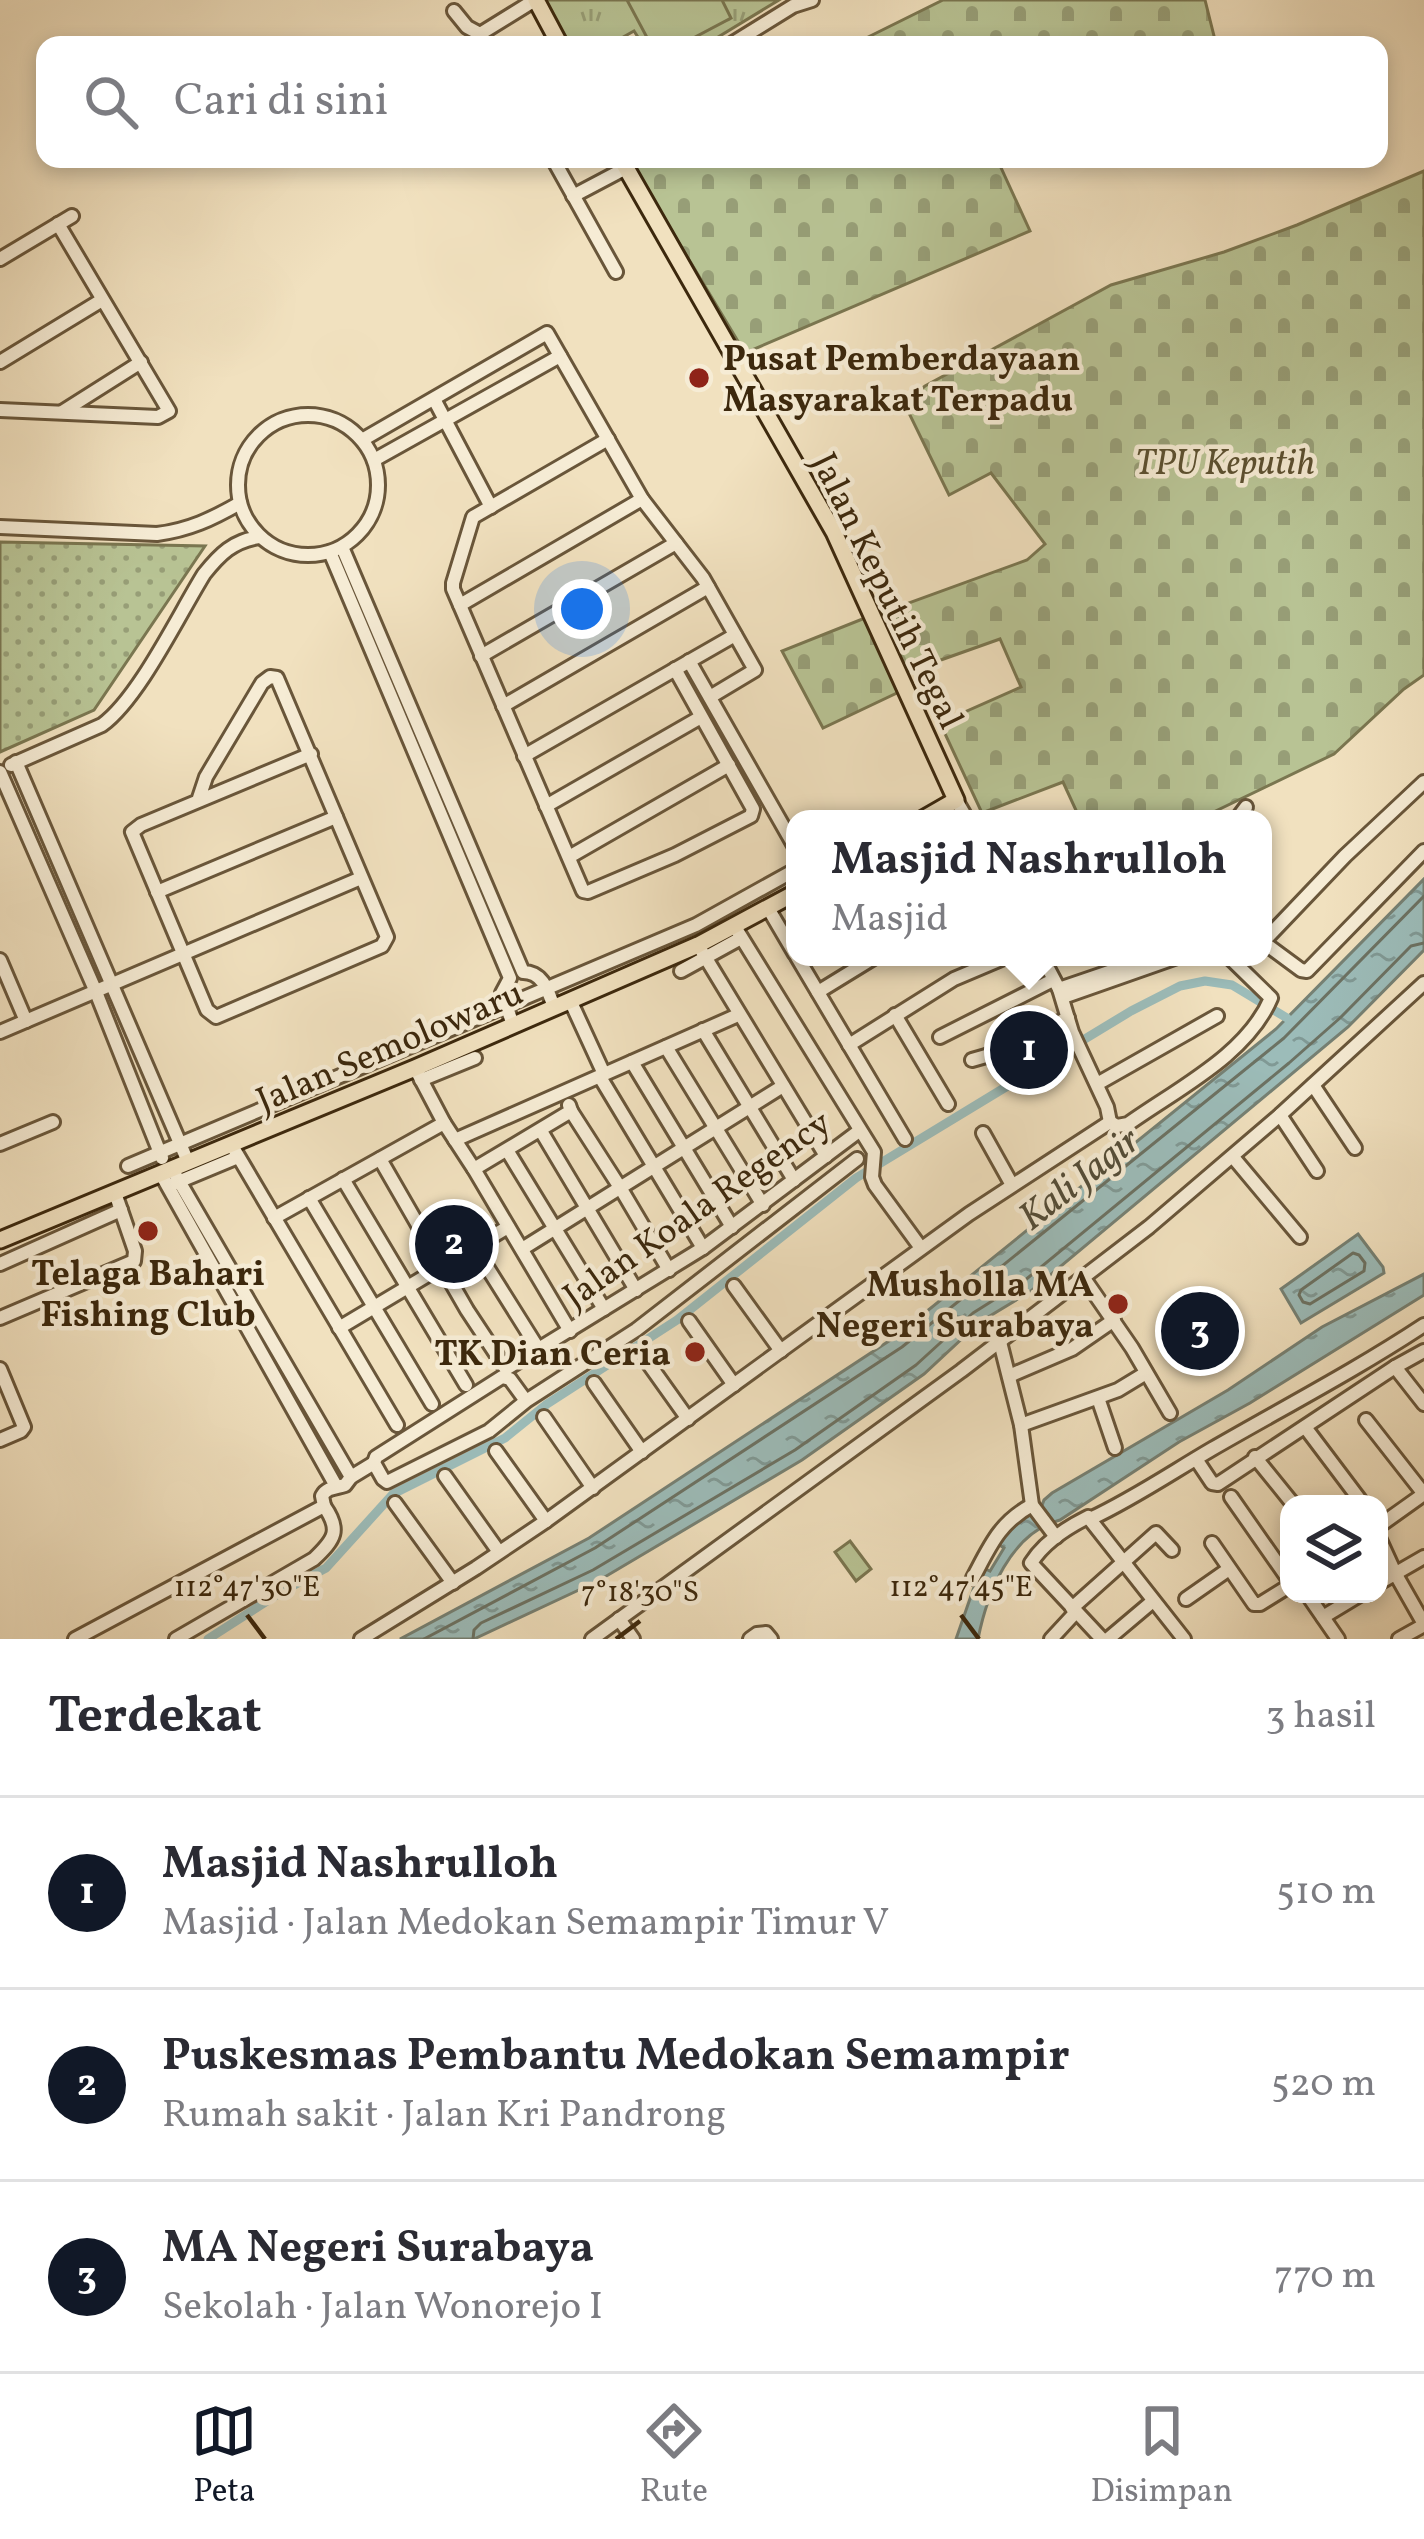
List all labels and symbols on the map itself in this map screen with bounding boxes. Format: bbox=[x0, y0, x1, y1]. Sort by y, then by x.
place label: Pusat Pemberdayaan Masyarakat Terpadu bbox=[723, 336, 1081, 427]
marker: Pusat Pemberdayaan Masyarakat Terpadu bbox=[686, 365, 712, 391]
park label: TPU Keputih bbox=[1135, 440, 1315, 490]
street label: Jalan Keputih Tegal bbox=[797, 445, 974, 738]
your location bbox=[552, 579, 612, 639]
street label: Jalan Semolowaru bbox=[249, 970, 532, 1127]
pin: 1 bbox=[990, 1005, 1068, 1095]
street label: Jalan Koala Regency bbox=[554, 1100, 842, 1323]
water label: Kali Jagir bbox=[1008, 1115, 1153, 1245]
pin: 2 bbox=[415, 1199, 493, 1289]
marker: Telaga Bahari Fishing Club bbox=[135, 1218, 161, 1244]
place label: Telaga Bahari Fishing Club bbox=[31, 1251, 265, 1342]
place label: Musholla MA Negeri Surabaya bbox=[816, 1262, 1094, 1353]
pin: 3 bbox=[1161, 1286, 1239, 1376]
marker: Musholla MA Negeri Surabaya bbox=[1105, 1291, 1131, 1317]
place label: TK Dian Ceria bbox=[434, 1331, 671, 1381]
marker: TK Dian Ceria bbox=[682, 1339, 708, 1365]
text: 112°47'30"E bbox=[174, 1567, 320, 1609]
text: 112°47'45"E bbox=[889, 1567, 1033, 1609]
text: 7°18'30"S bbox=[581, 1572, 699, 1614]

